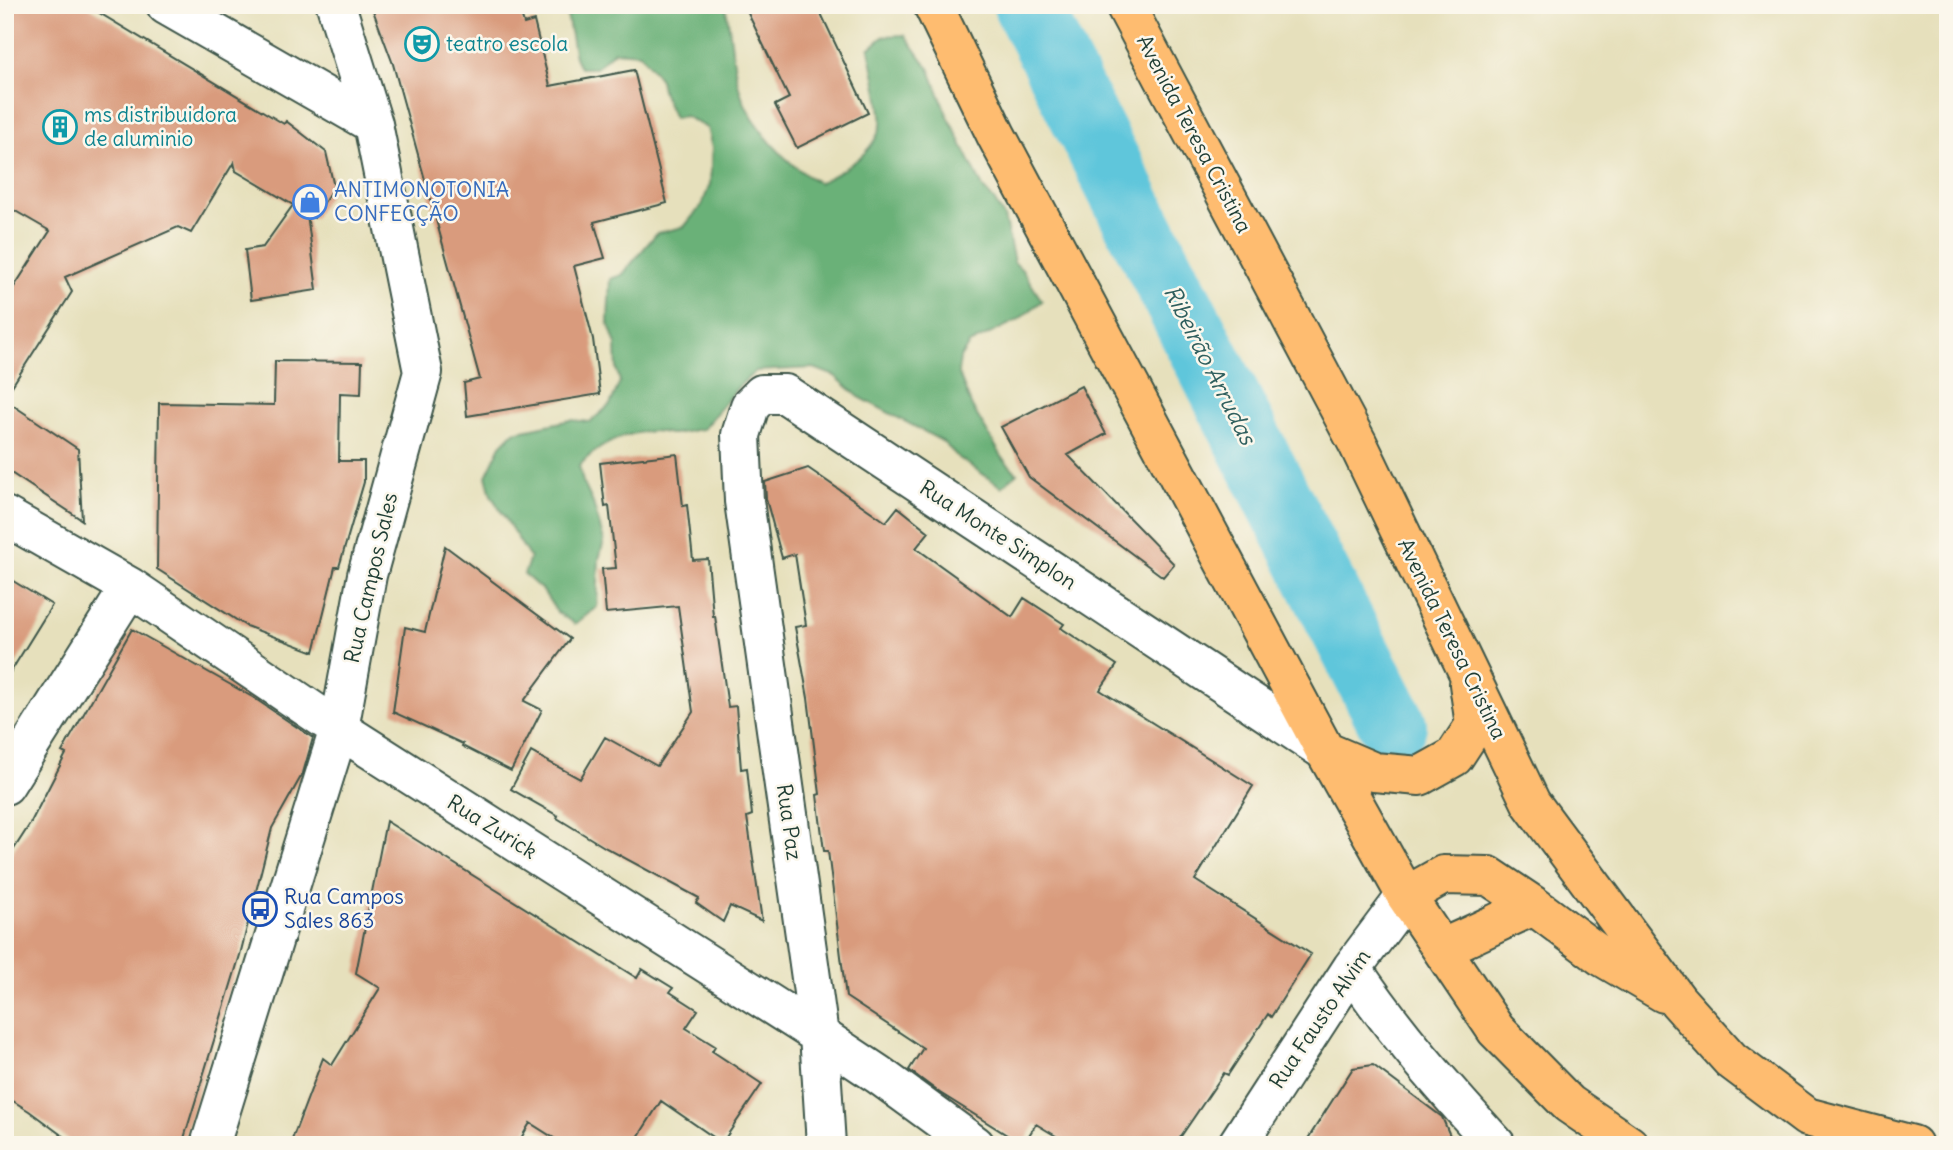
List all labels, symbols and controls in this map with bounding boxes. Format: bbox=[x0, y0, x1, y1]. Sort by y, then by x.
theatre icon: teatro escola bbox=[403, 25, 441, 63]
place label: teatro escola bbox=[446, 30, 568, 57]
street label: Avenida Teresa Cristina bbox=[1131, 30, 1258, 237]
place label: ms distribuidora de aluminio bbox=[84, 101, 237, 152]
building icon: ms distribuidora de aluminio bbox=[41, 108, 79, 146]
place label: ANTIMONOTONIA CONFECÇÃO bbox=[334, 176, 509, 227]
shop icon: ANTIMONOTONIA CONFECÇÃO bbox=[291, 183, 329, 221]
water label: Ribeirão Arrudas bbox=[1158, 280, 1264, 450]
street label: Rua Monte Simplon bbox=[915, 474, 1082, 595]
street label: Rua Campos Sales bbox=[338, 490, 403, 666]
street label: Avenida Teresa Cristina bbox=[1392, 534, 1513, 744]
street label: Rua Paz bbox=[771, 782, 808, 862]
street label: Rua Zurick bbox=[442, 788, 542, 865]
place label: Rua Campos Sales 863 bbox=[284, 883, 404, 934]
bus stop icon: Rua Campos Sales 863 bbox=[241, 890, 279, 928]
street label: Rua Fausto Alvim bbox=[1263, 944, 1376, 1094]

